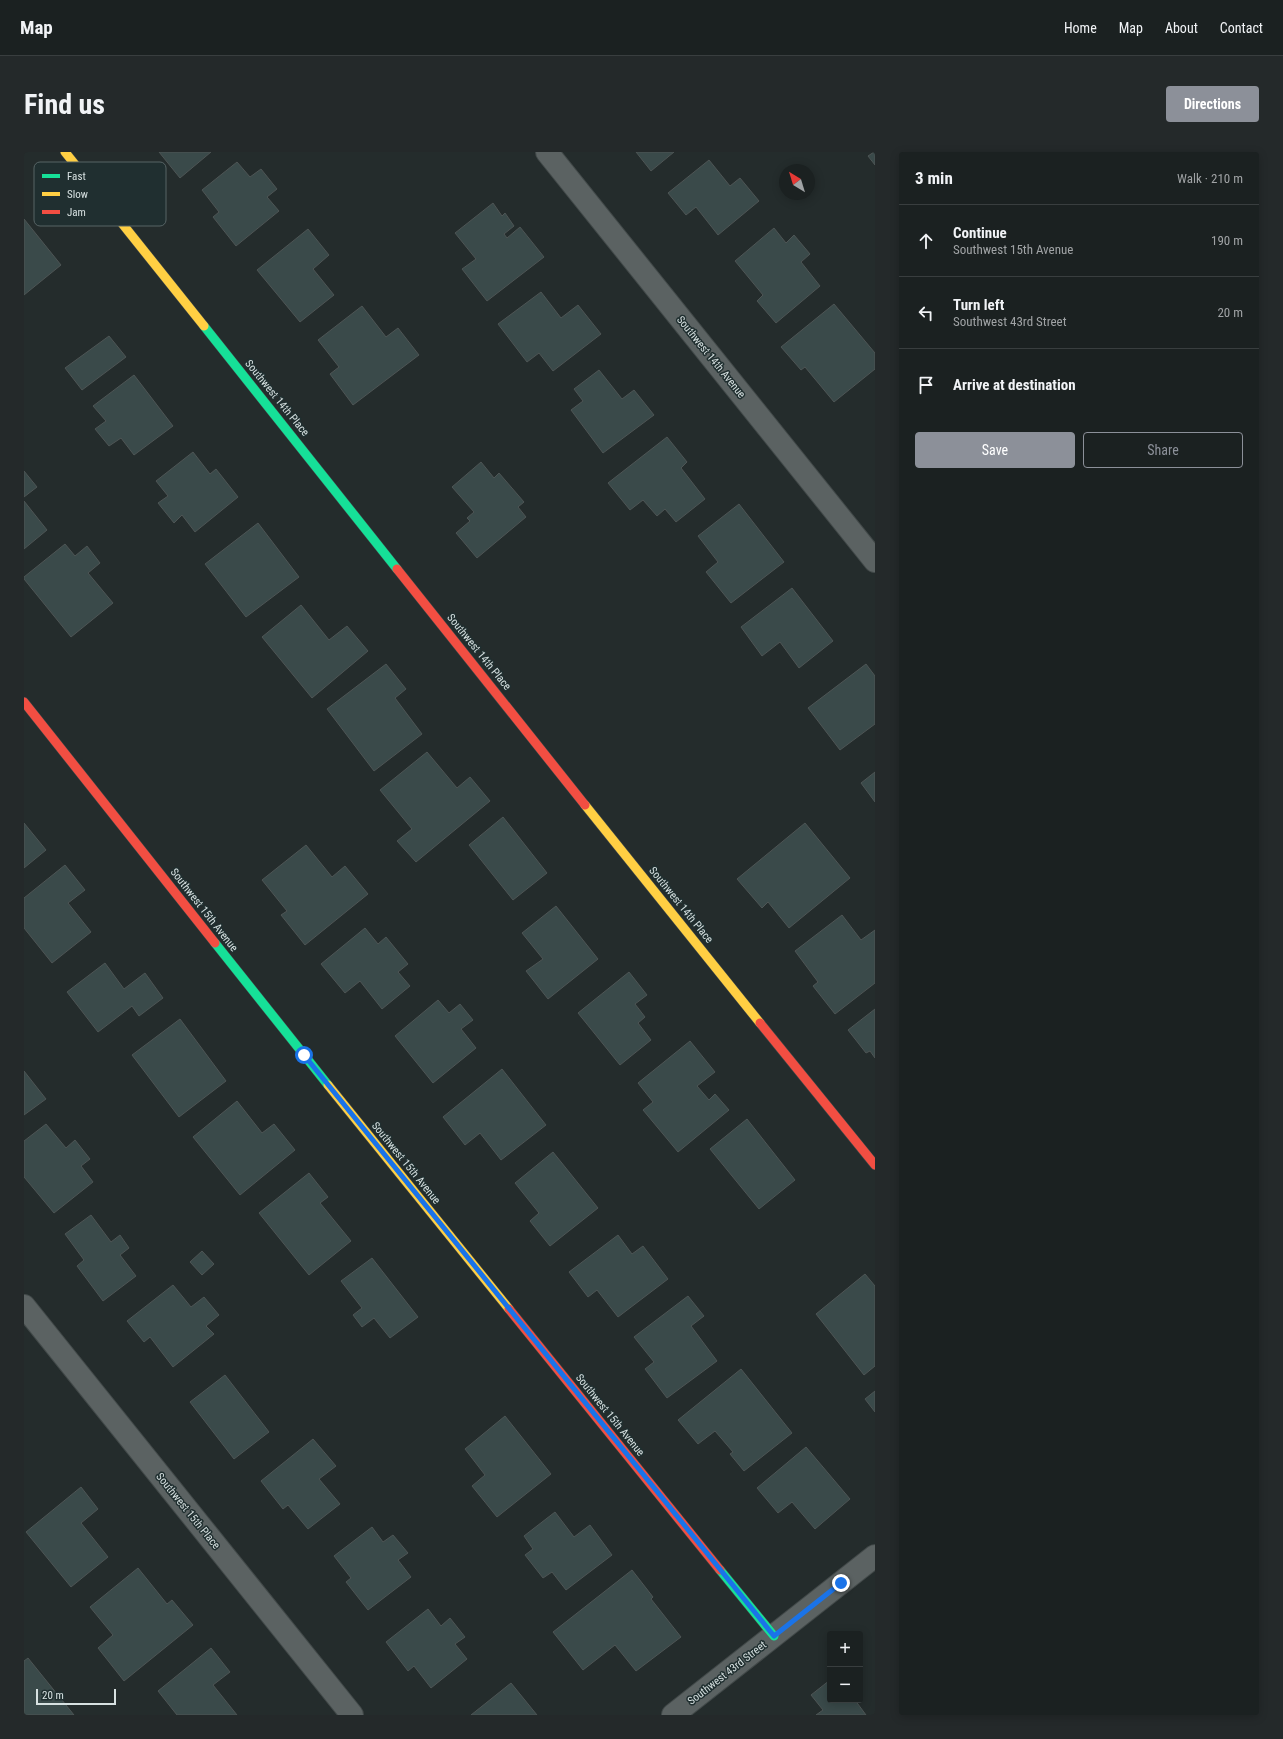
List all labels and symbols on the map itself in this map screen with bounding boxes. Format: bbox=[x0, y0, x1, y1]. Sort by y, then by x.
legend bbox=[34, 162, 166, 226]
north arrow bbox=[779, 164, 815, 200]
text: Fast bbox=[67, 170, 86, 183]
text: Slow bbox=[67, 188, 88, 201]
text: Jam bbox=[67, 206, 86, 219]
street label: Southwest 14th Avenue bbox=[674, 313, 748, 401]
street label: Southwest 14th Place bbox=[242, 357, 312, 439]
street label: Southwest 14th Place bbox=[444, 611, 514, 693]
street label: Southwest 14th Place bbox=[646, 864, 716, 946]
street label: Southwest 15th Avenue bbox=[168, 866, 240, 954]
route start bbox=[295, 1046, 313, 1064]
street label: Southwest 15th Avenue bbox=[369, 1119, 443, 1207]
street label: Southwest 15th Avenue bbox=[573, 1371, 647, 1459]
street label: Southwest 15th Place bbox=[153, 1470, 223, 1552]
route end bbox=[832, 1574, 850, 1592]
street label: Southwest 43rd Street bbox=[685, 1638, 769, 1708]
scale bar bbox=[36, 1687, 116, 1706]

